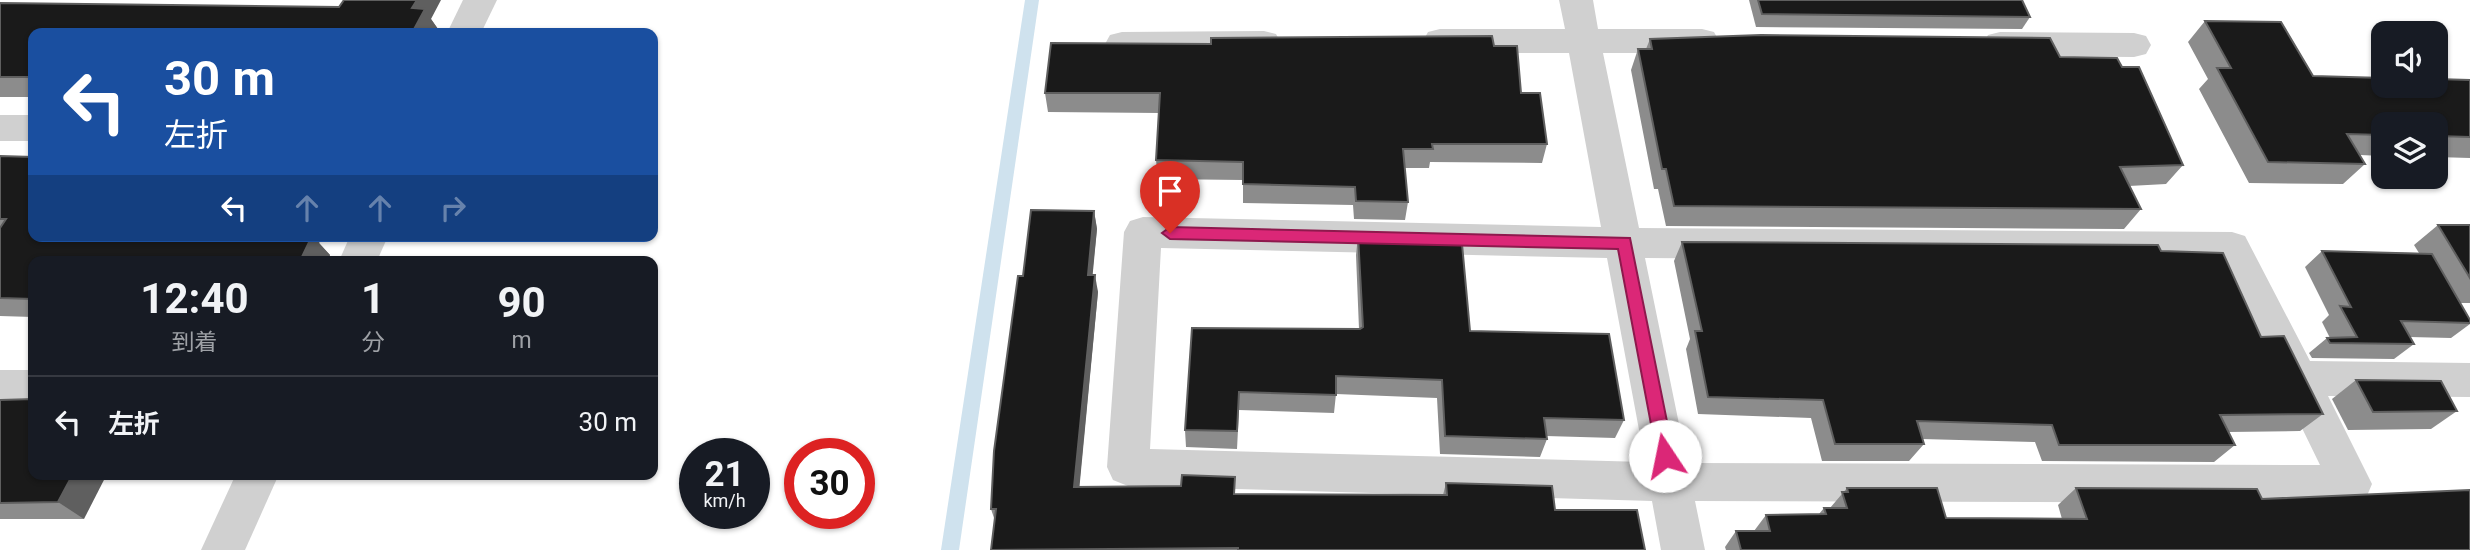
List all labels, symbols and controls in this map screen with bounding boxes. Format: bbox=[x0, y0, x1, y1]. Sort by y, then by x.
map controls bbox=[2371, 21, 2448, 189]
button: sound bbox=[2371, 21, 2448, 98]
text: 30 m bbox=[164, 50, 275, 107]
icon: left bbox=[49, 56, 140, 147]
button: layers bbox=[2371, 112, 2448, 189]
text: 左折 bbox=[164, 116, 228, 154]
pin bbox=[1140, 161, 1200, 233]
icon: arrive bbox=[1151, 172, 1189, 210]
icon: left bbox=[215, 189, 253, 227]
icon: ahead bbox=[288, 189, 326, 227]
icon: ahead bbox=[361, 189, 399, 227]
icon: right bbox=[434, 189, 472, 227]
text: 12:40 bbox=[140, 274, 249, 323]
text: 1 bbox=[361, 274, 385, 323]
text: 90 bbox=[497, 278, 546, 327]
text: m bbox=[511, 327, 532, 354]
text: 到着 bbox=[171, 329, 217, 356]
text: 分 bbox=[362, 329, 385, 356]
icon: left bbox=[49, 403, 87, 441]
text: 30 m bbox=[579, 407, 637, 437]
text: 左折 bbox=[108, 409, 160, 439]
position arrow bbox=[1628, 419, 1702, 493]
speed limit sign: 30 bbox=[784, 438, 875, 529]
text: 21 bbox=[704, 454, 745, 495]
text: km/h bbox=[703, 490, 746, 511]

